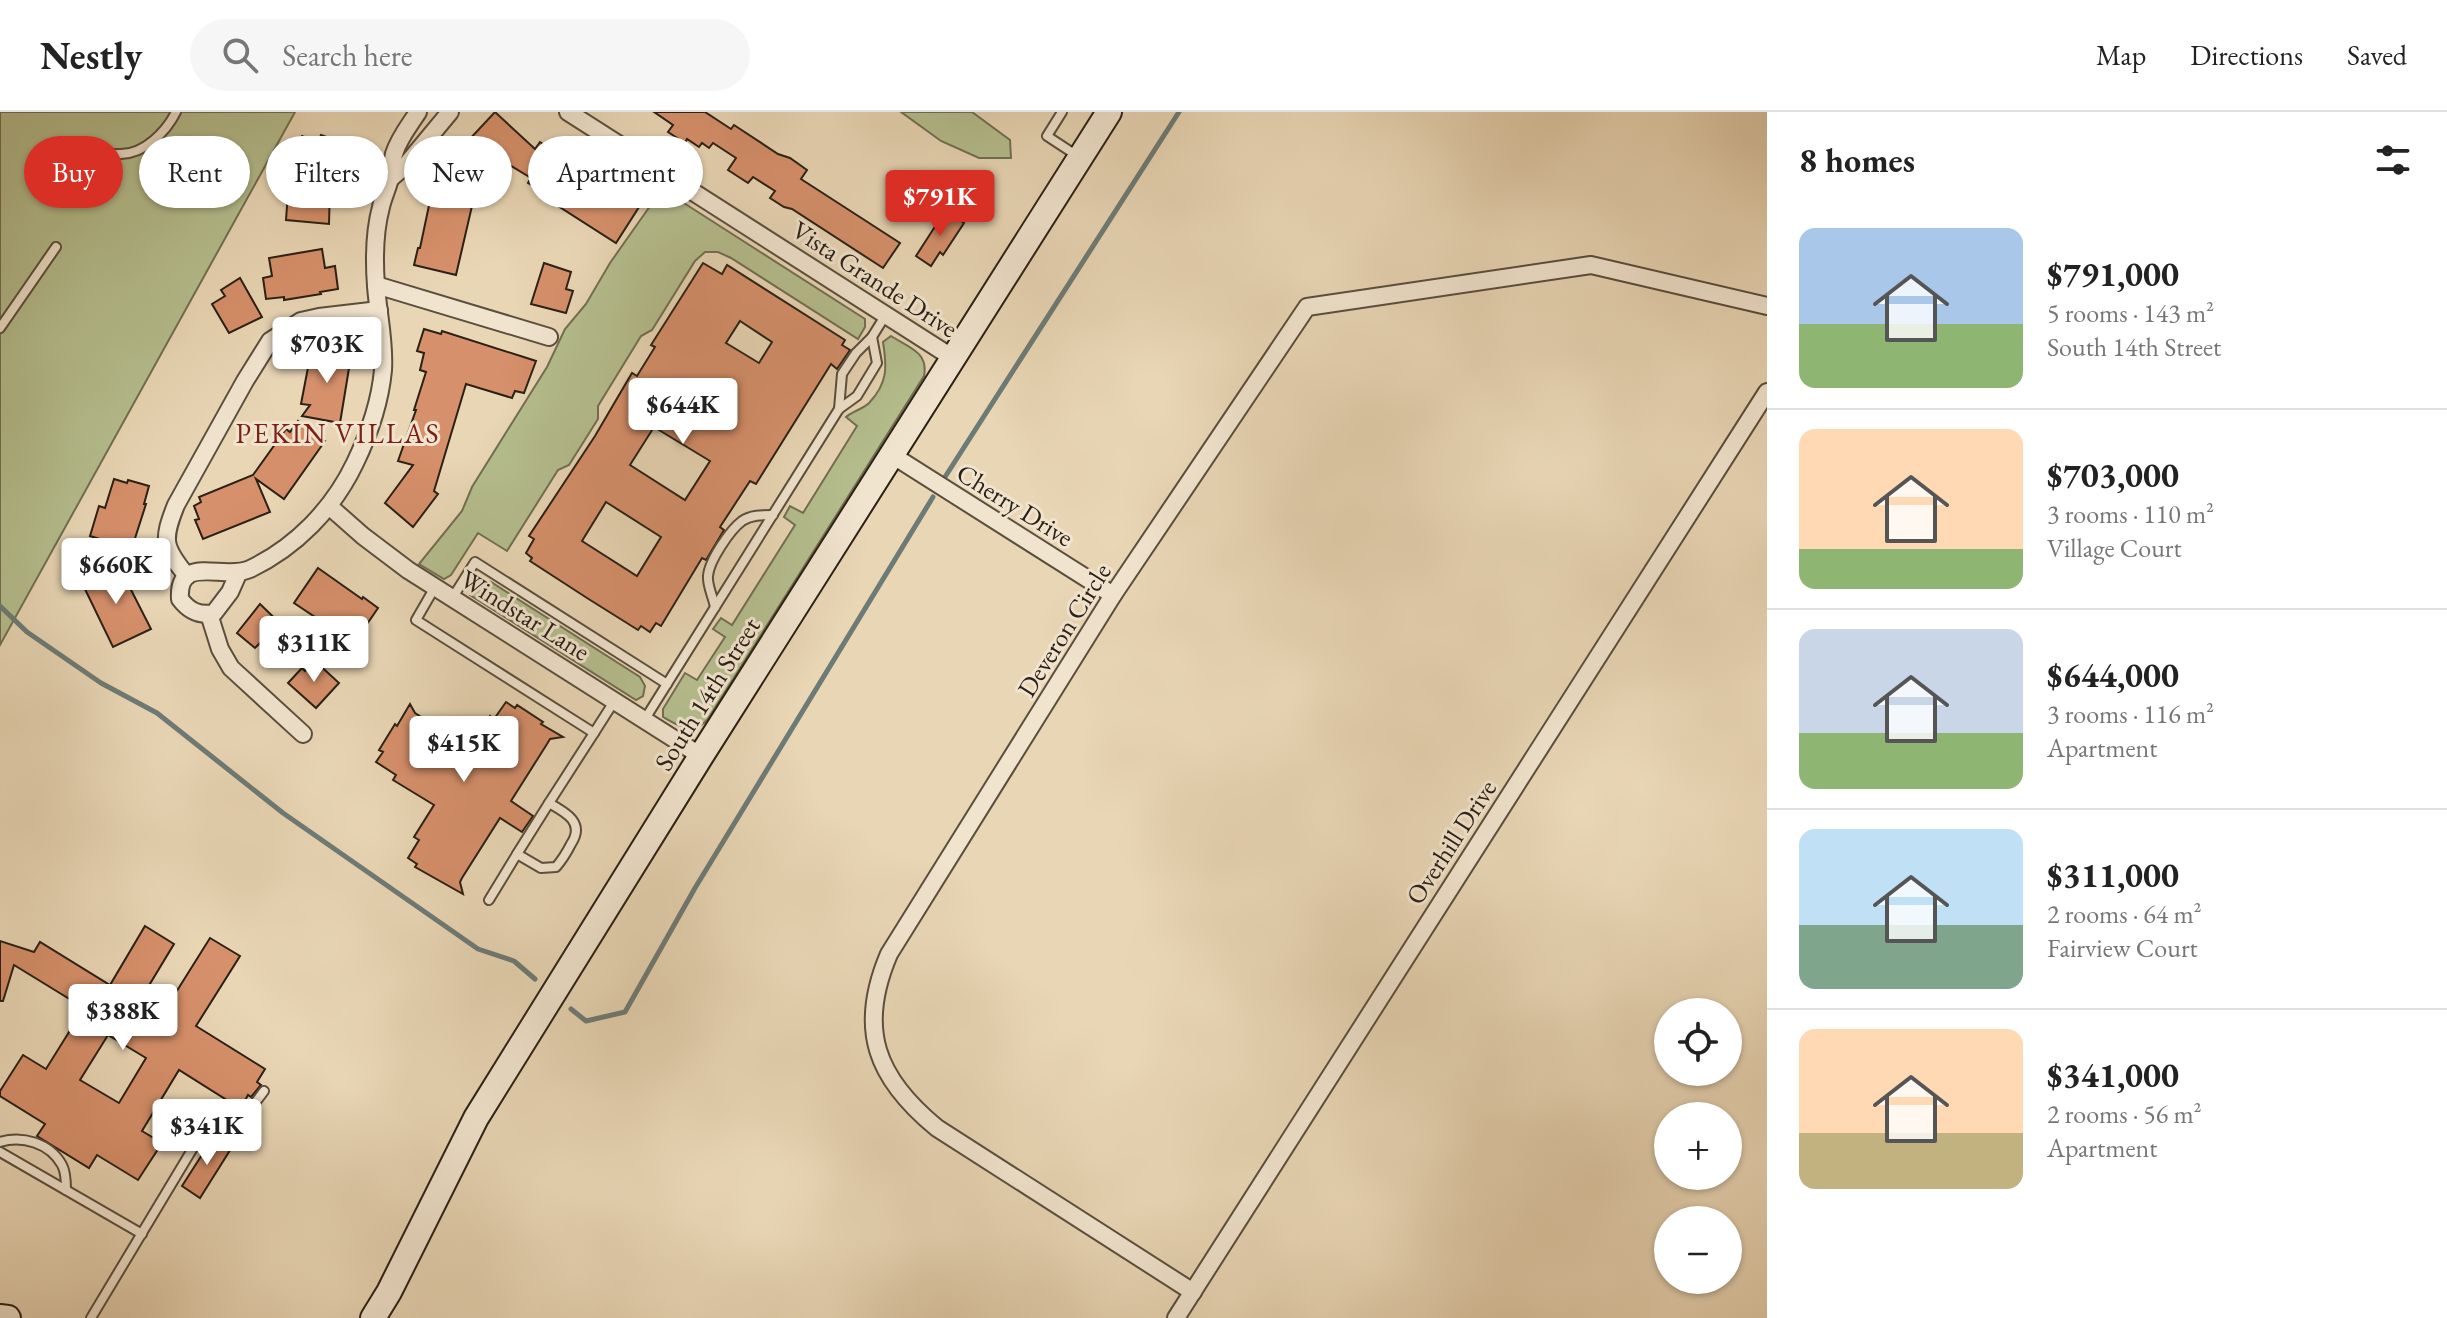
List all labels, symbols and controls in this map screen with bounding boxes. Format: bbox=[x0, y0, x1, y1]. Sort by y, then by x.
search box bbox=[190, 19, 750, 91]
text: Nestly bbox=[40, 31, 142, 80]
icon: search bbox=[218, 33, 262, 77]
text: Search here bbox=[282, 36, 412, 75]
text: Map bbox=[2096, 37, 2146, 73]
text: Directions bbox=[2190, 37, 2303, 73]
text: Saved bbox=[2347, 37, 2407, 73]
chip: Buy bbox=[24, 136, 123, 208]
chip: Rent bbox=[139, 136, 250, 208]
chip: Filters bbox=[266, 136, 388, 208]
chip: New bbox=[404, 136, 512, 208]
chip: Apartment bbox=[528, 136, 703, 208]
text: 8 homes bbox=[1799, 138, 1915, 182]
icon: filters bbox=[2371, 138, 2415, 182]
pin: $791K bbox=[884, 170, 996, 238]
text: $791K bbox=[903, 179, 977, 213]
street label: Vista Grande Drive bbox=[786, 213, 964, 345]
text: $791,000 bbox=[2047, 252, 2179, 296]
icon: home bbox=[1863, 260, 1959, 356]
text: 5 rooms · 143 m² bbox=[2047, 296, 2214, 330]
pin: $703K bbox=[271, 317, 383, 385]
text: $703K bbox=[290, 326, 364, 360]
text: South 14th Street bbox=[2047, 330, 2221, 364]
pin: $644K bbox=[627, 378, 739, 446]
text: $644K bbox=[646, 387, 720, 421]
district label: PEKIN VILLAS bbox=[235, 415, 441, 451]
text: $703,000 bbox=[2047, 453, 2179, 497]
street label: Cherry Drive bbox=[950, 456, 1080, 554]
icon: home bbox=[1863, 461, 1959, 557]
text: 3 rooms · 110 m² bbox=[2047, 497, 2214, 531]
text: Village Court bbox=[2047, 531, 2182, 565]
pin: $660K bbox=[60, 538, 172, 606]
text: $660K bbox=[79, 547, 153, 581]
street label: Deveron Circle bbox=[1009, 557, 1119, 703]
street label: Windstar Lane bbox=[454, 562, 596, 668]
street label: South 14th Street bbox=[646, 611, 768, 777]
pin: $311K bbox=[258, 616, 370, 684]
text: $311K bbox=[277, 625, 351, 659]
text: $644,000 bbox=[2047, 653, 2179, 697]
icon: home bbox=[1863, 661, 1959, 757]
text: 3 rooms · 116 m² bbox=[2047, 697, 2214, 731]
pin: $415K bbox=[408, 716, 520, 784]
text: $415K bbox=[427, 725, 501, 759]
text: Apartment bbox=[2047, 731, 2157, 765]
street label: Overhill Drive bbox=[1398, 773, 1504, 911]
text: $311,000 bbox=[2047, 853, 2179, 897]
icon: home bbox=[1863, 861, 1959, 957]
text: 2 rooms · 64 m² bbox=[2047, 897, 2202, 931]
text: Fairview Court bbox=[2047, 931, 2198, 965]
pin: $388K bbox=[67, 984, 179, 1052]
text: $388K bbox=[86, 993, 160, 1027]
map controls bbox=[1654, 998, 1742, 1294]
button: locate bbox=[1654, 998, 1742, 1086]
text: $341,000 bbox=[2047, 1053, 2179, 1097]
icon: home bbox=[1863, 1061, 1959, 1157]
text: 2 rooms · 56 m² bbox=[2047, 1097, 2202, 1131]
pin: $341K bbox=[151, 1099, 263, 1167]
button: + bbox=[1654, 1102, 1742, 1190]
text: $341K bbox=[170, 1108, 244, 1142]
text: Apartment bbox=[2047, 1131, 2157, 1165]
button: − bbox=[1654, 1206, 1742, 1294]

